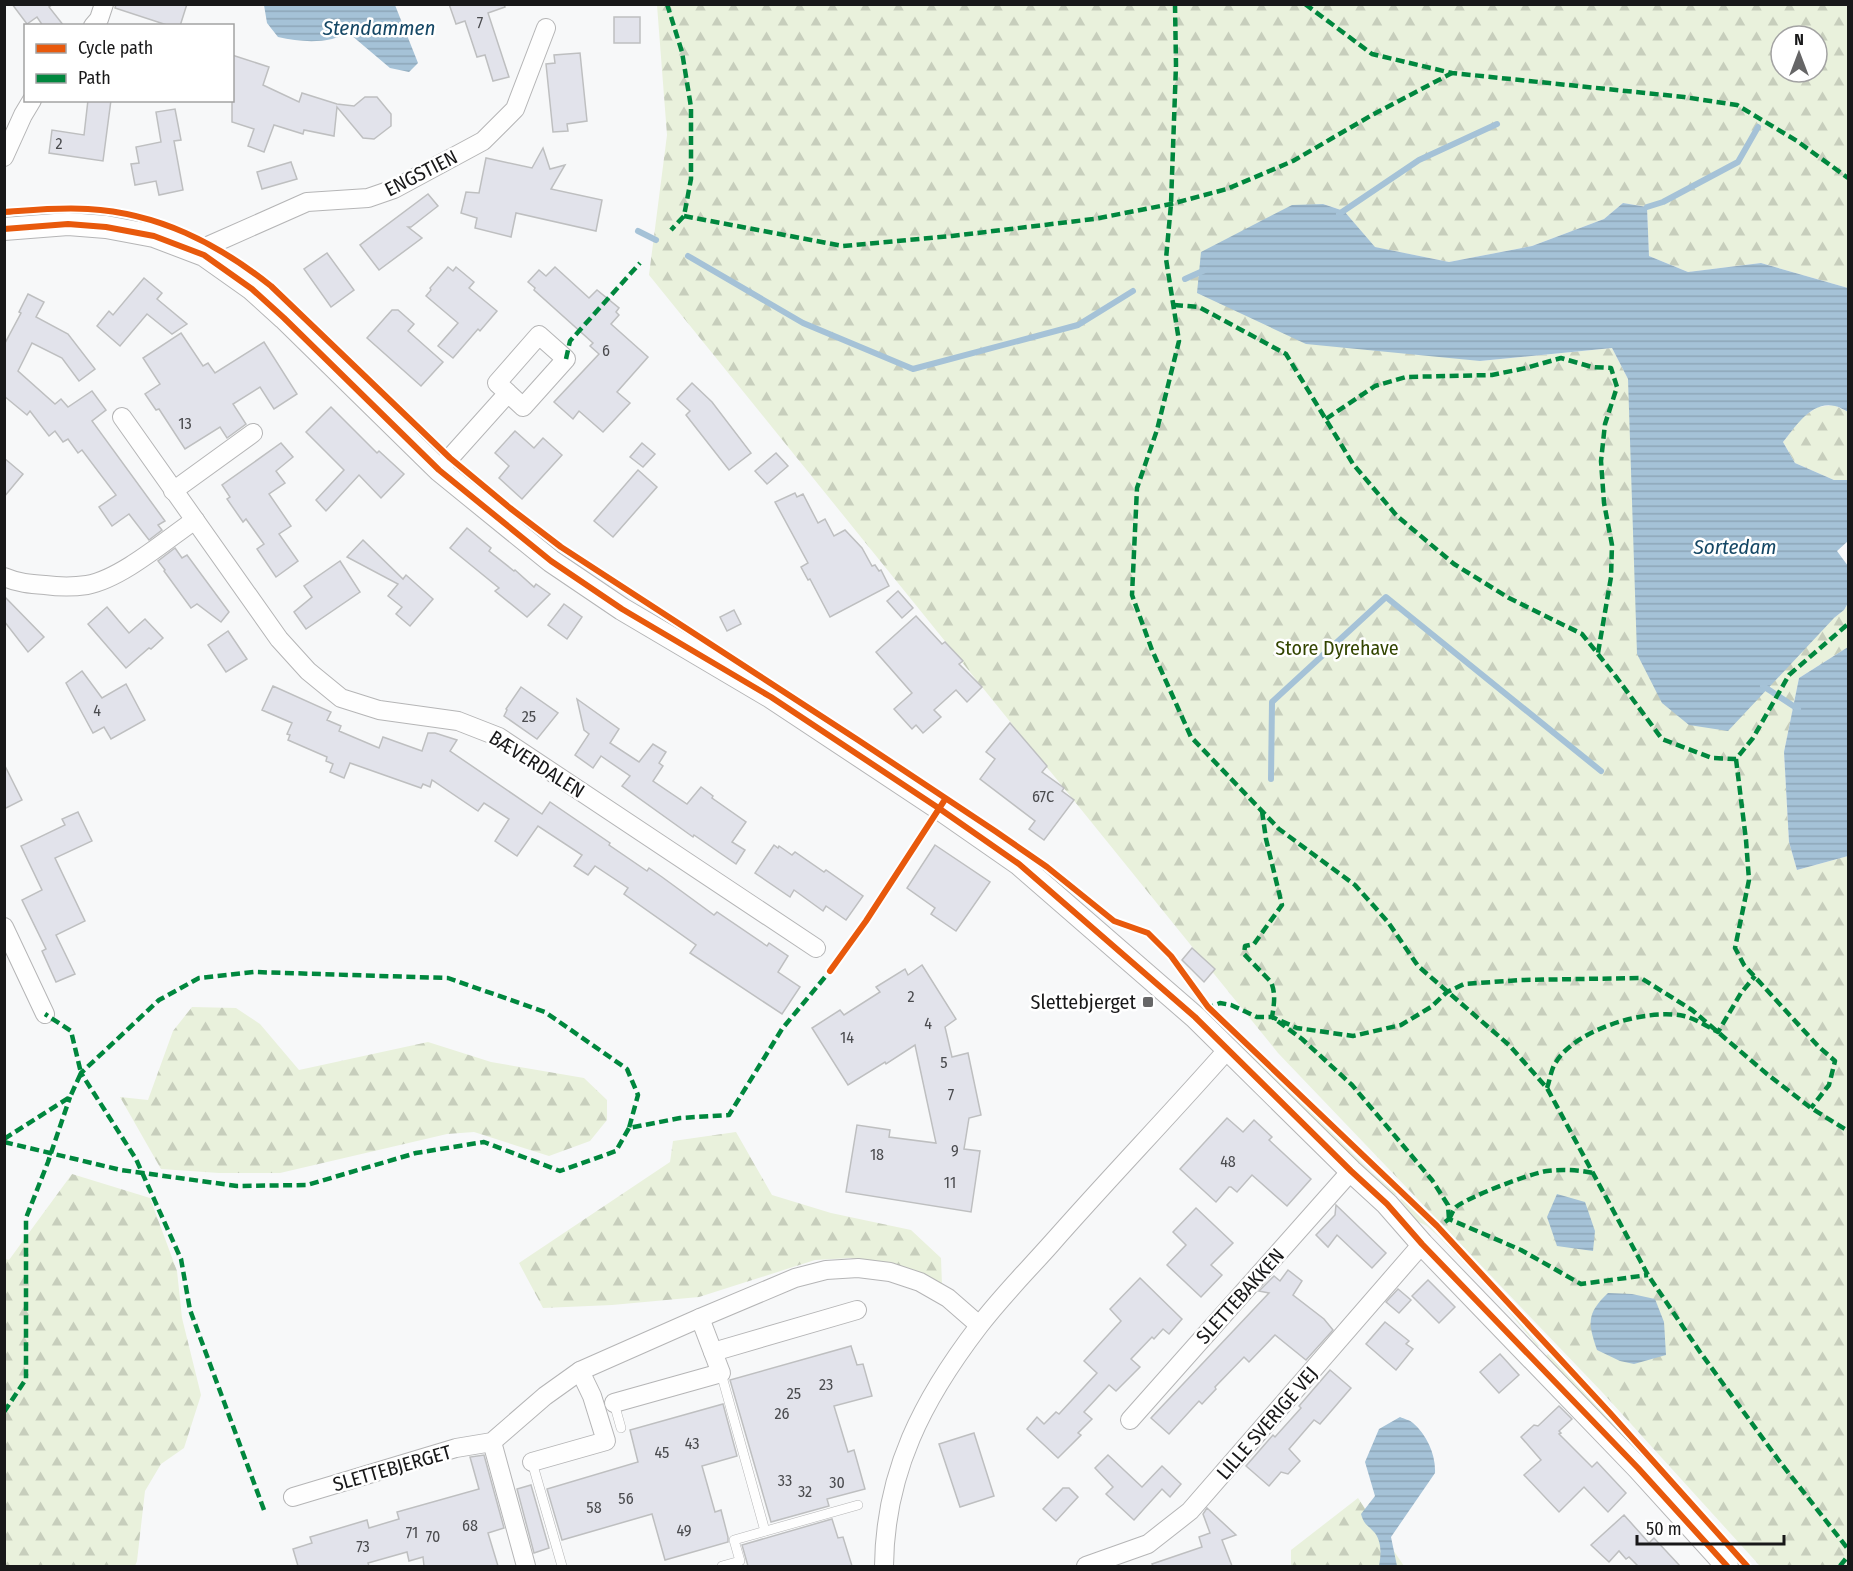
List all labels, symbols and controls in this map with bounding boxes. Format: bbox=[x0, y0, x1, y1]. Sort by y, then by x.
house number: 7 bbox=[477, 13, 484, 32]
water label: Stendammen bbox=[322, 15, 435, 41]
legend bbox=[24, 24, 234, 102]
north arrow bbox=[1769, 24, 1829, 84]
text: N bbox=[1794, 30, 1804, 49]
text: Cycle path bbox=[78, 37, 153, 59]
text: Path bbox=[78, 67, 111, 89]
house number: 2 bbox=[55, 134, 63, 153]
street label: ENGSTIEN bbox=[381, 144, 461, 202]
house number: 6 bbox=[602, 341, 610, 360]
house number: 13 bbox=[178, 414, 192, 433]
water label: Sortedam bbox=[1693, 534, 1776, 560]
park label: Store Dyrehave bbox=[1275, 636, 1399, 660]
house number: 4 bbox=[93, 701, 101, 720]
house number: 25 bbox=[522, 707, 536, 726]
street label: BÆVERDALEN bbox=[485, 725, 589, 803]
house number: 67C bbox=[1032, 787, 1054, 806]
house number: 2 bbox=[907, 987, 915, 1006]
place label: Slettebjerget bbox=[1031, 990, 1136, 1014]
marker: Slettebjerget bbox=[1141, 995, 1155, 1009]
house number: 4 bbox=[924, 1014, 932, 1033]
house number: 14 bbox=[840, 1028, 854, 1047]
house number: 5 bbox=[940, 1053, 948, 1072]
house number: 7 bbox=[948, 1085, 955, 1104]
house number: 9 bbox=[951, 1141, 959, 1160]
house number: 18 bbox=[870, 1145, 884, 1164]
house number: 48 bbox=[1220, 1152, 1236, 1171]
house number: 11 bbox=[944, 1173, 956, 1192]
street label: SLETTEBAKKEN bbox=[1191, 1243, 1289, 1349]
street label: LILLE SVERIGE VEJ bbox=[1212, 1362, 1322, 1484]
house number: 23 bbox=[819, 1375, 833, 1394]
house number: 25 bbox=[787, 1384, 801, 1403]
house number: 26 bbox=[775, 1404, 790, 1423]
house number: 43 bbox=[685, 1434, 699, 1453]
street label: SLETTEBJERGET bbox=[330, 1439, 455, 1496]
house number: 45 bbox=[655, 1443, 669, 1462]
house number: 33 bbox=[778, 1471, 792, 1490]
house number: 30 bbox=[829, 1473, 845, 1492]
house number: 32 bbox=[798, 1482, 812, 1501]
house number: 56 bbox=[618, 1489, 634, 1508]
house number: 58 bbox=[586, 1498, 602, 1517]
scale bar bbox=[1637, 1508, 1784, 1546]
house number: 68 bbox=[462, 1516, 478, 1535]
text: 50 m bbox=[1646, 1518, 1682, 1540]
house number: 49 bbox=[676, 1521, 692, 1540]
house number: 71 bbox=[406, 1523, 418, 1542]
house number: 70 bbox=[426, 1527, 440, 1546]
house number: 73 bbox=[356, 1537, 370, 1556]

